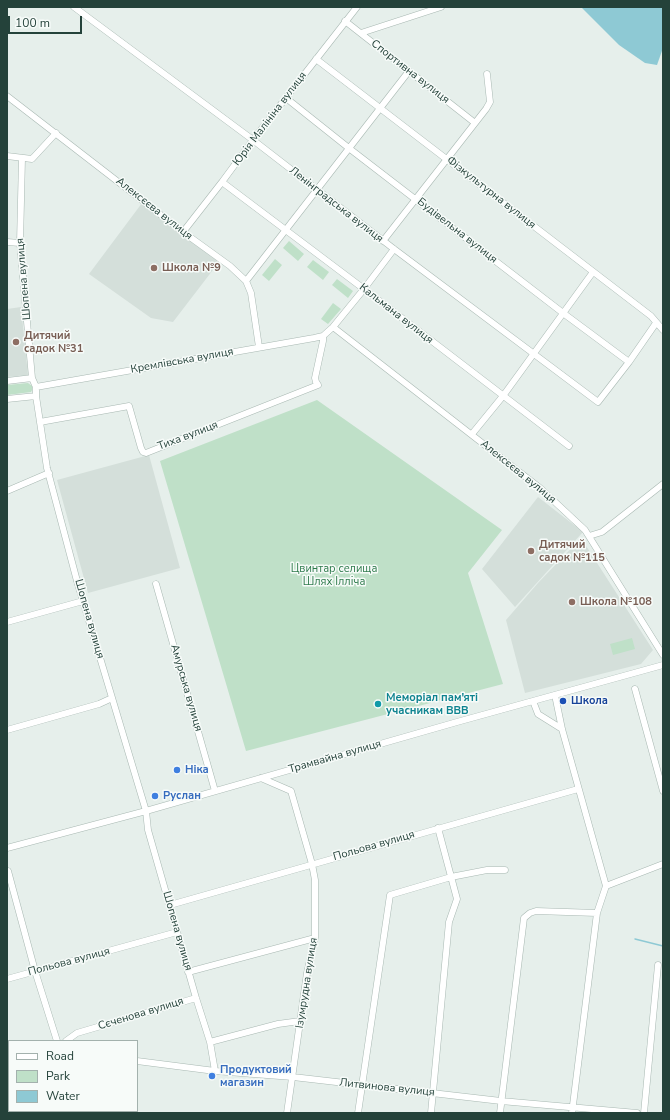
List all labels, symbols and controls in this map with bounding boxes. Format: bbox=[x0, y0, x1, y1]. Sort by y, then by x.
scale bar bbox=[10, 8, 84, 34]
text: 100 m bbox=[15, 15, 50, 31]
street label: Спортивна вулиця bbox=[368, 37, 452, 107]
street label: Юрія Малініна вулиця bbox=[230, 69, 310, 169]
street label: Фiзкультурна вулиця bbox=[444, 154, 538, 232]
street label: Ленінградська вулиця bbox=[286, 164, 386, 246]
street label: Алексєєва вулиця bbox=[113, 175, 195, 243]
street label: Будівельна вулиця bbox=[414, 196, 500, 266]
street label: Шопена вулиця bbox=[14, 238, 34, 320]
place label: Школа №9 bbox=[162, 261, 221, 275]
marker: Школа №9 bbox=[149, 263, 159, 273]
street label: Кальмана вулиця bbox=[356, 281, 436, 347]
place label: Дитячий садок №31 bbox=[24, 329, 83, 355]
marker: Дитячий садок №31 bbox=[11, 337, 21, 347]
street label: Кремлівська вулиця bbox=[130, 345, 234, 377]
street label: Тиха вулиця bbox=[156, 418, 220, 454]
street label: Алексєєва вулиця bbox=[477, 437, 559, 507]
place label: Дитячий садок №115 bbox=[539, 538, 605, 564]
marker: Дитячий садок №115 bbox=[526, 546, 536, 556]
park label: Цвинтар селища Шлях Ілліча bbox=[291, 562, 377, 588]
street label: Шопена вулиця bbox=[71, 578, 107, 660]
place label: Школа №108 bbox=[580, 595, 652, 609]
marker: Школа №108 bbox=[567, 597, 577, 607]
street label: Амурська вулиця bbox=[167, 643, 205, 733]
place label: Меморіал пам'яті учасникам ВВВ bbox=[386, 691, 478, 717]
place label: Школа bbox=[571, 694, 608, 708]
marker: Школа bbox=[558, 696, 568, 706]
marker: Меморіал пам'яті учасникам ВВВ bbox=[373, 699, 383, 709]
street label: Трамвайна вулиця bbox=[287, 737, 383, 777]
place label: Ніка bbox=[185, 763, 209, 777]
marker: Ніка bbox=[172, 765, 182, 775]
place label: Руслан bbox=[163, 789, 201, 803]
marker: Руслан bbox=[150, 791, 160, 801]
street label: Польова вулиця bbox=[332, 828, 416, 864]
street label: Шопена вулиця bbox=[159, 890, 195, 972]
street label: Ізумрудна вулиця bbox=[293, 937, 321, 1029]
street label: Польова вулиця bbox=[27, 945, 111, 979]
street label: Сєченова вулиця bbox=[97, 995, 185, 1033]
legend bbox=[8, 1040, 138, 1112]
text: Road bbox=[46, 1048, 74, 1064]
place label: Продуктовий магазин bbox=[220, 1063, 292, 1089]
text: Park bbox=[46, 1068, 70, 1084]
marker: Продуктовий магазин bbox=[207, 1071, 217, 1081]
street label: Литвинова вулиця bbox=[339, 1076, 435, 1100]
text: Water bbox=[46, 1088, 80, 1104]

